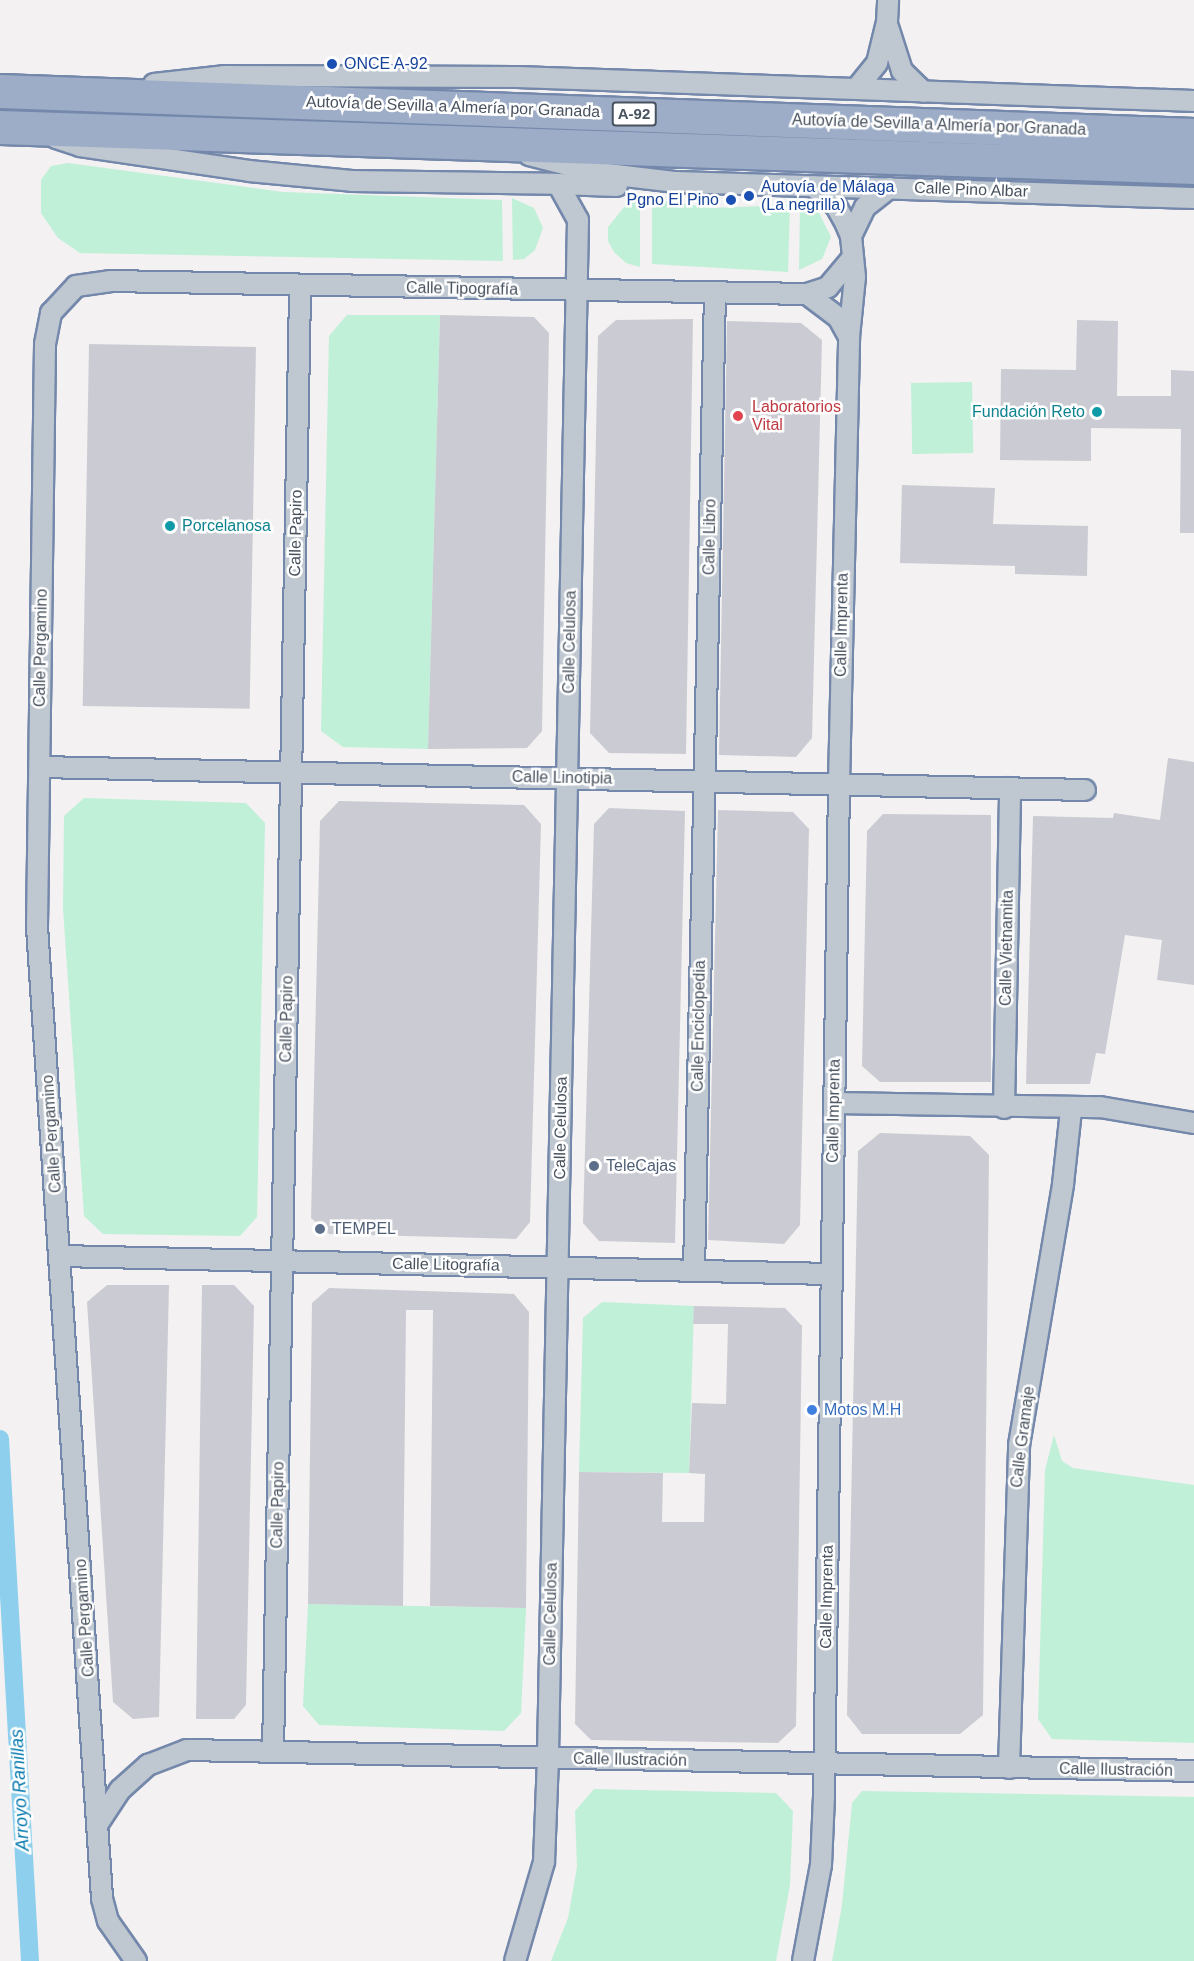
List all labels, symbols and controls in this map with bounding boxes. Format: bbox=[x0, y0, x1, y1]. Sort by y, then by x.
place label: ONCE A-92 bbox=[344, 54, 428, 74]
marker: ONCE A-92 bbox=[325, 57, 339, 71]
street label: Autovía de Sevilla a Almería por Granada bbox=[305, 92, 601, 122]
road number: A-92 bbox=[612, 102, 656, 126]
street label: Autovía de Sevilla a Almería por Granada bbox=[791, 110, 1087, 140]
place label: Autovía de Málaga (La negrilla) bbox=[761, 177, 894, 215]
street label: Calle Pino Albar bbox=[913, 178, 1029, 202]
marker: Autovía de Málaga (La negrilla) bbox=[742, 189, 756, 203]
place label: Pgno El Pino bbox=[626, 190, 719, 210]
marker: Pgno El Pino bbox=[724, 193, 738, 207]
street label: Calle Tipografía bbox=[406, 278, 518, 300]
place label: Laboratorios Vital bbox=[752, 397, 841, 435]
place label: Fundación Reto bbox=[972, 402, 1085, 422]
marker: Fundación Reto bbox=[1090, 405, 1104, 419]
marker: Laboratorios Vital bbox=[729, 407, 747, 425]
street label: Calle Papiro bbox=[286, 489, 306, 577]
street label: Calle Libro bbox=[700, 499, 720, 575]
place label: Porcelanosa bbox=[182, 516, 271, 536]
marker: Porcelanosa bbox=[163, 519, 177, 533]
street label: Calle Imprenta bbox=[831, 573, 853, 677]
street label: Calle Pergamino bbox=[30, 589, 52, 707]
street label: Calle Celulosa bbox=[560, 590, 580, 694]
street label: Calle Linotipia bbox=[512, 768, 612, 788]
street label: Calle Vietnamita bbox=[996, 890, 1018, 1006]
street label: Calle Enciclopedia bbox=[688, 960, 710, 1092]
street label: Calle Papiro bbox=[277, 975, 297, 1063]
street label: Calle Imprenta bbox=[823, 1059, 845, 1163]
street label: Calle Pergamino bbox=[38, 1074, 66, 1194]
street label: Calle Celulosa bbox=[551, 1076, 571, 1180]
place label: TeleCajas bbox=[606, 1156, 676, 1176]
marker: TeleCajas bbox=[587, 1159, 601, 1173]
place label: TEMPEL bbox=[332, 1219, 396, 1239]
marker: TEMPEL bbox=[313, 1222, 327, 1236]
street label: Calle Litografía bbox=[392, 1254, 500, 1276]
street label: Calle Gramaje bbox=[1007, 1385, 1039, 1489]
place label: Motos M.H bbox=[824, 1400, 901, 1420]
marker: Motos M.H bbox=[805, 1403, 819, 1417]
street label: Calle Papiro bbox=[268, 1461, 288, 1549]
street label: Calle Imprenta bbox=[816, 1545, 838, 1649]
street label: Calle Pergamino bbox=[71, 1558, 99, 1678]
street label: Calle Celulosa bbox=[541, 1562, 561, 1666]
water label: Arroyo Ranillas bbox=[6, 1728, 34, 1852]
street label: Calle Ilustración bbox=[573, 1749, 687, 1771]
street label: Calle Ilustración bbox=[1059, 1759, 1173, 1781]

